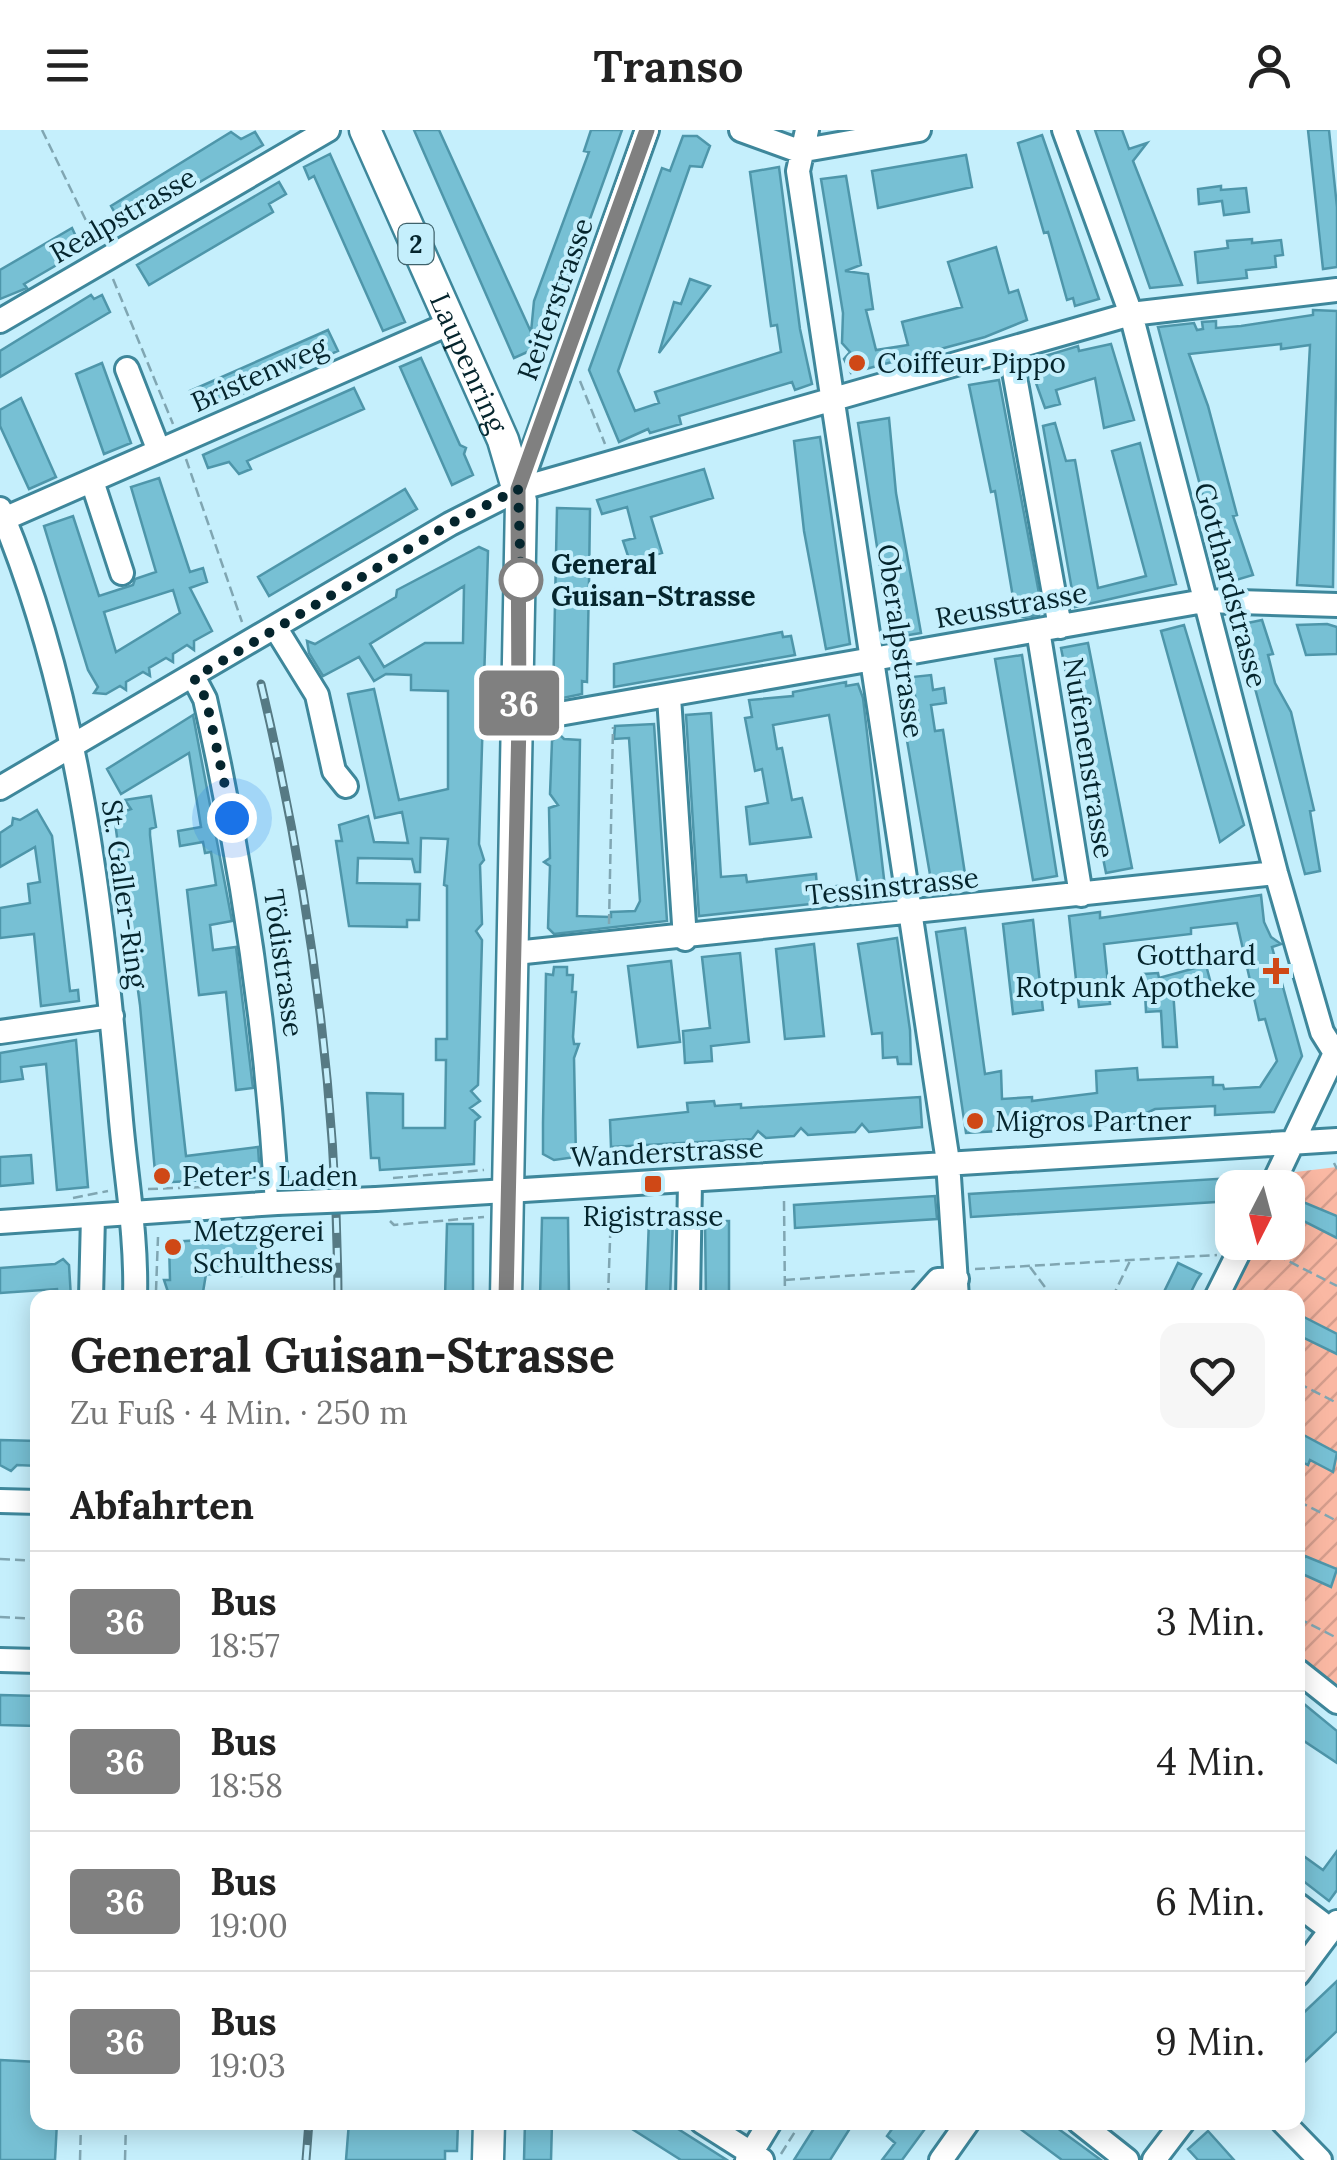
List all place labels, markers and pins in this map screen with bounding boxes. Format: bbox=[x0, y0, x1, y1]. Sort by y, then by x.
place label: Coiffeur Pippo bbox=[877, 345, 1066, 381]
marker: Coiffeur Pippo bbox=[846, 352, 868, 374]
place label: General Guisan-Strasse bbox=[551, 546, 756, 614]
marker: General Guisan-Strasse bbox=[500, 559, 542, 601]
place label: Gotthard Rotpunk Apotheke bbox=[1015, 937, 1256, 1005]
marker: Gotthard Rotpunk Apotheke bbox=[1265, 960, 1287, 982]
place label: Migros Partner bbox=[995, 1103, 1191, 1139]
marker: Migros Partner bbox=[964, 1110, 986, 1132]
place label: Peter's Laden bbox=[182, 1158, 358, 1194]
marker: Peter's Laden bbox=[151, 1165, 173, 1187]
marker: Rigistrasse bbox=[642, 1173, 664, 1195]
place label: Rigistrasse bbox=[583, 1198, 723, 1234]
place label: Metzgerei Schulthess bbox=[193, 1213, 334, 1281]
marker: Metzgerei Schulthess bbox=[162, 1236, 184, 1258]

